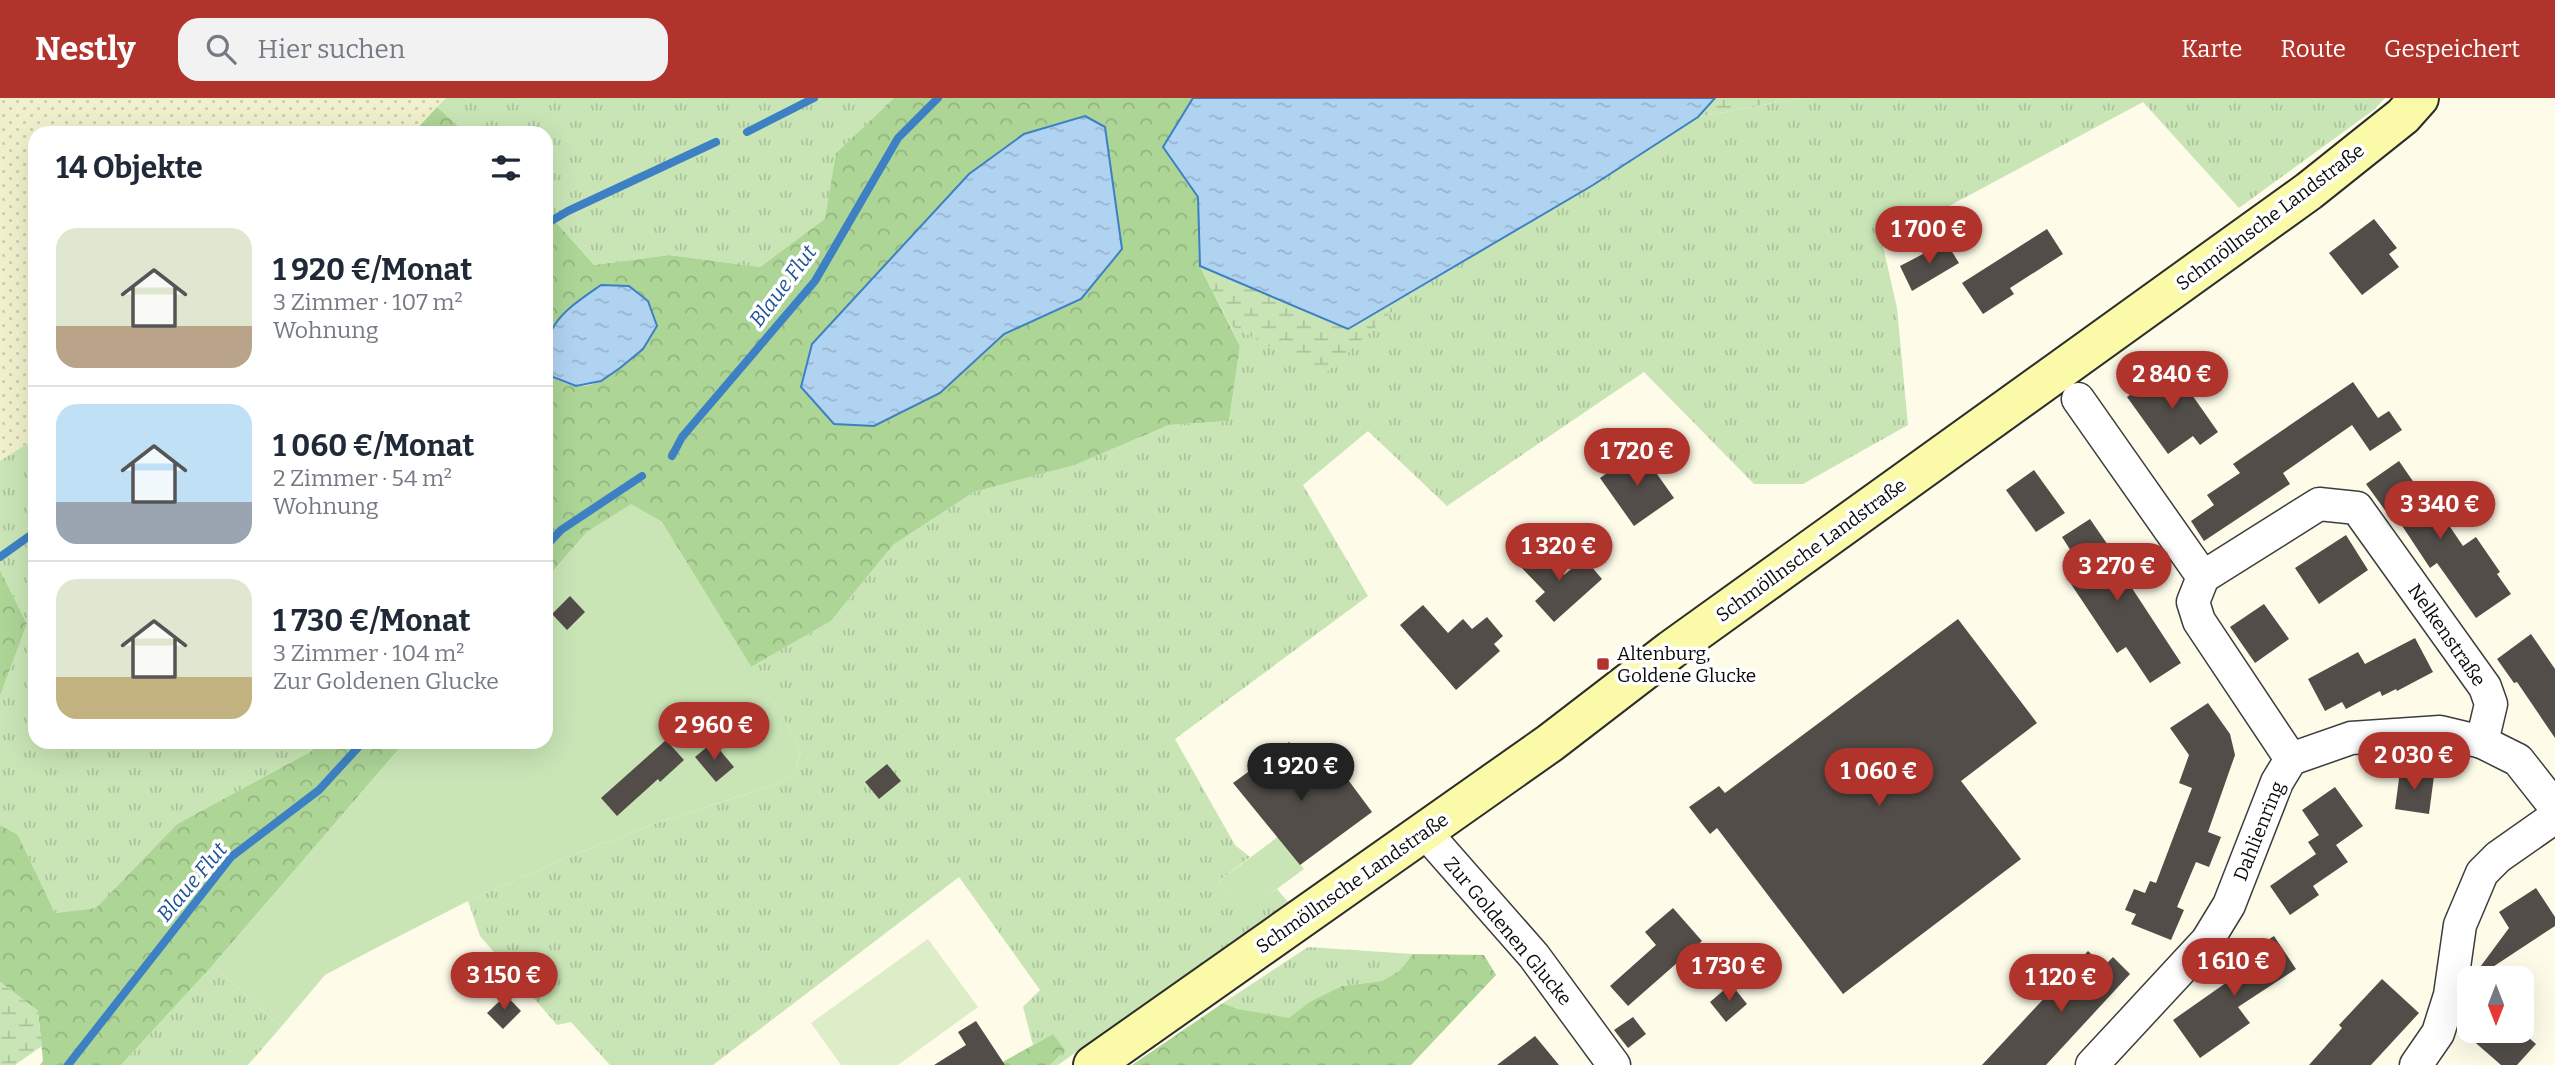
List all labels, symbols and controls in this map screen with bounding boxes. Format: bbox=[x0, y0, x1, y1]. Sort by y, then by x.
search box bbox=[178, 18, 668, 81]
text: Nestly bbox=[35, 29, 136, 69]
icon: search bbox=[202, 30, 240, 68]
text: Hier suchen bbox=[258, 34, 405, 65]
text: Karte bbox=[2181, 35, 2243, 63]
text: Route bbox=[2281, 35, 2346, 63]
text: Gespeichert bbox=[2384, 35, 2520, 63]
street label: Schmöllnsche Landstraße bbox=[2171, 139, 2369, 295]
icon: filters bbox=[487, 149, 525, 187]
text: 14 Objekte bbox=[56, 150, 203, 186]
pin: 1 700 € bbox=[1864, 206, 1994, 266]
text: 1 700 € bbox=[1891, 215, 1967, 243]
water label: Blaue Flut bbox=[744, 240, 822, 332]
text: 1 920 €/Monat bbox=[273, 252, 472, 288]
icon: home bbox=[112, 256, 196, 340]
text: 3 Zimmer · 107 m² bbox=[273, 288, 463, 316]
text: Wohnung bbox=[273, 316, 379, 344]
pin: 2 840 € bbox=[2107, 352, 2237, 411]
text: 2 840 € bbox=[2132, 360, 2212, 388]
text: 1 060 €/Monat bbox=[273, 428, 474, 464]
pin: 1 720 € bbox=[1572, 428, 1702, 488]
icon: home bbox=[112, 432, 196, 516]
text: 1 720 € bbox=[1600, 437, 1674, 465]
text: 2 Zimmer · 54 m² bbox=[273, 464, 452, 492]
street label: Schmöllnsche Landstraße bbox=[1711, 473, 1911, 627]
pin: 3 340 € bbox=[2375, 482, 2505, 541]
text: 3 340 € bbox=[2400, 490, 2480, 518]
text: Wohnung bbox=[273, 492, 379, 520]
pin: 1 320 € bbox=[1494, 524, 1624, 583]
text: 1 320 € bbox=[1521, 532, 1597, 560]
pin: 3 270 € bbox=[2052, 544, 2182, 603]
text: 3 270 € bbox=[2079, 552, 2155, 580]
street label: Nelkenstraße bbox=[2403, 579, 2491, 691]
text: 1 730 €/Monat bbox=[273, 603, 471, 639]
icon: home bbox=[112, 607, 196, 691]
text: 3 Zimmer · 104 m² bbox=[273, 639, 464, 667]
place label: Altenburg, Goldene Glucke bbox=[1617, 642, 1756, 687]
marker: Altenburg, Goldene Glucke bbox=[1595, 656, 1611, 672]
text: Zur Goldenen Glucke bbox=[273, 667, 499, 695]
pin: 2 960 € bbox=[649, 702, 779, 762]
text: 2 960 € bbox=[674, 711, 754, 739]
pin: 2 030 € bbox=[2349, 732, 2479, 792]
text: 2 030 € bbox=[2374, 741, 2454, 769]
pin: 1 920 € bbox=[1236, 744, 1366, 803]
pin: 1 060 € bbox=[1814, 748, 1944, 808]
text: 1 920 € bbox=[1263, 752, 1339, 780]
text: 1 060 € bbox=[1840, 757, 1918, 785]
street label: Dahlienring bbox=[2229, 777, 2290, 884]
street label: Schmöllnsche Landstraße bbox=[1251, 808, 1453, 958]
water label: Blaue Flut bbox=[151, 837, 233, 927]
street label: Zur Goldenen Glucke bbox=[1439, 852, 1577, 1010]
pin: 1 610 € bbox=[2169, 939, 2299, 998]
pin: 1 730 € bbox=[1664, 944, 1794, 1003]
text: 1 610 € bbox=[2198, 947, 2270, 975]
text: 1 730 € bbox=[1692, 952, 1766, 980]
pin: 3 150 € bbox=[439, 953, 569, 1012]
pin: 1 120 € bbox=[1996, 954, 2126, 1014]
text: 3 150 € bbox=[467, 961, 541, 989]
text: 1 120 € bbox=[2025, 963, 2097, 991]
north arrow bbox=[2457, 966, 2534, 1043]
map controls bbox=[2457, 966, 2534, 1043]

